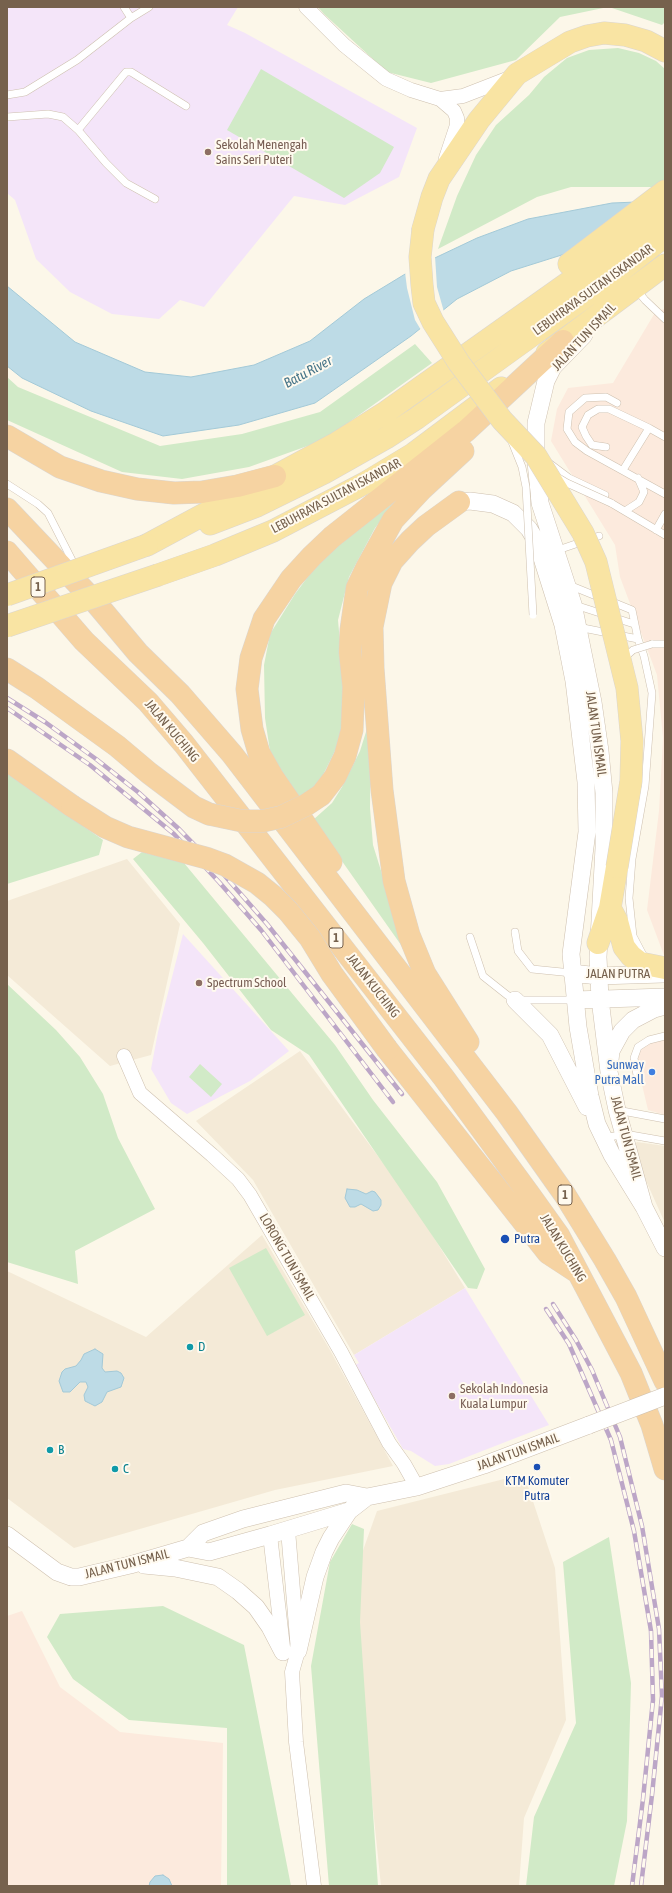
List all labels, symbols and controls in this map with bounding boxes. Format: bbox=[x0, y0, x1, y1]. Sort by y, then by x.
place label: Sekolah Menengah Sains Seri Puteri bbox=[216, 137, 307, 168]
marker: Sekolah Menengah Sains Seri Puteri bbox=[203, 147, 213, 157]
street label: LEBUHRAYA SULTAN ISKANDAR bbox=[530, 241, 656, 339]
street label: JALAN TUN ISMAIL bbox=[549, 300, 619, 374]
water label: Batu River bbox=[281, 352, 335, 392]
street label: LEBUHRAYA SULTAN ISKANDAR bbox=[268, 455, 404, 537]
road number: 1 bbox=[31, 577, 45, 597]
street label: JALAN TUN ISMAIL bbox=[582, 690, 610, 778]
street label: JALAN KUCHING bbox=[141, 697, 203, 765]
road number: 1 bbox=[329, 928, 343, 948]
street label: JALAN KUCHING bbox=[343, 951, 403, 1021]
street label: JALAN PUTRA bbox=[586, 966, 650, 982]
place label: Spectrum School bbox=[207, 975, 287, 991]
marker: Spectrum School bbox=[194, 978, 204, 988]
place label: Sunway Putra Mall bbox=[595, 1057, 644, 1088]
marker: Sunway Putra Mall bbox=[647, 1067, 657, 1077]
street label: JALAN TUN ISMAIL bbox=[607, 1094, 645, 1182]
road number: 1 bbox=[558, 1185, 572, 1205]
street label: LORONG TUN ISMAIL bbox=[256, 1211, 318, 1303]
street label: JALAN KUCHING bbox=[537, 1211, 589, 1285]
place label: Putra bbox=[514, 1231, 540, 1247]
marker: Putra bbox=[499, 1233, 511, 1245]
place label: D bbox=[198, 1339, 205, 1355]
marker: D bbox=[185, 1342, 195, 1352]
place label: Sekolah Indonesia Kuala Lumpur bbox=[460, 1381, 548, 1412]
marker: Sekolah Indonesia Kuala Lumpur bbox=[447, 1391, 457, 1401]
street label: JALAN TUN ISMAIL bbox=[475, 1430, 561, 1474]
place label: B bbox=[58, 1442, 64, 1458]
marker: B bbox=[45, 1445, 55, 1455]
place label: C bbox=[123, 1461, 129, 1477]
marker: KTM Komuter Putra bbox=[532, 1462, 542, 1472]
marker: C bbox=[110, 1464, 120, 1474]
place label: KTM Komuter Putra bbox=[505, 1473, 569, 1504]
street label: JALAN TUN ISMAIL bbox=[83, 1546, 171, 1582]

